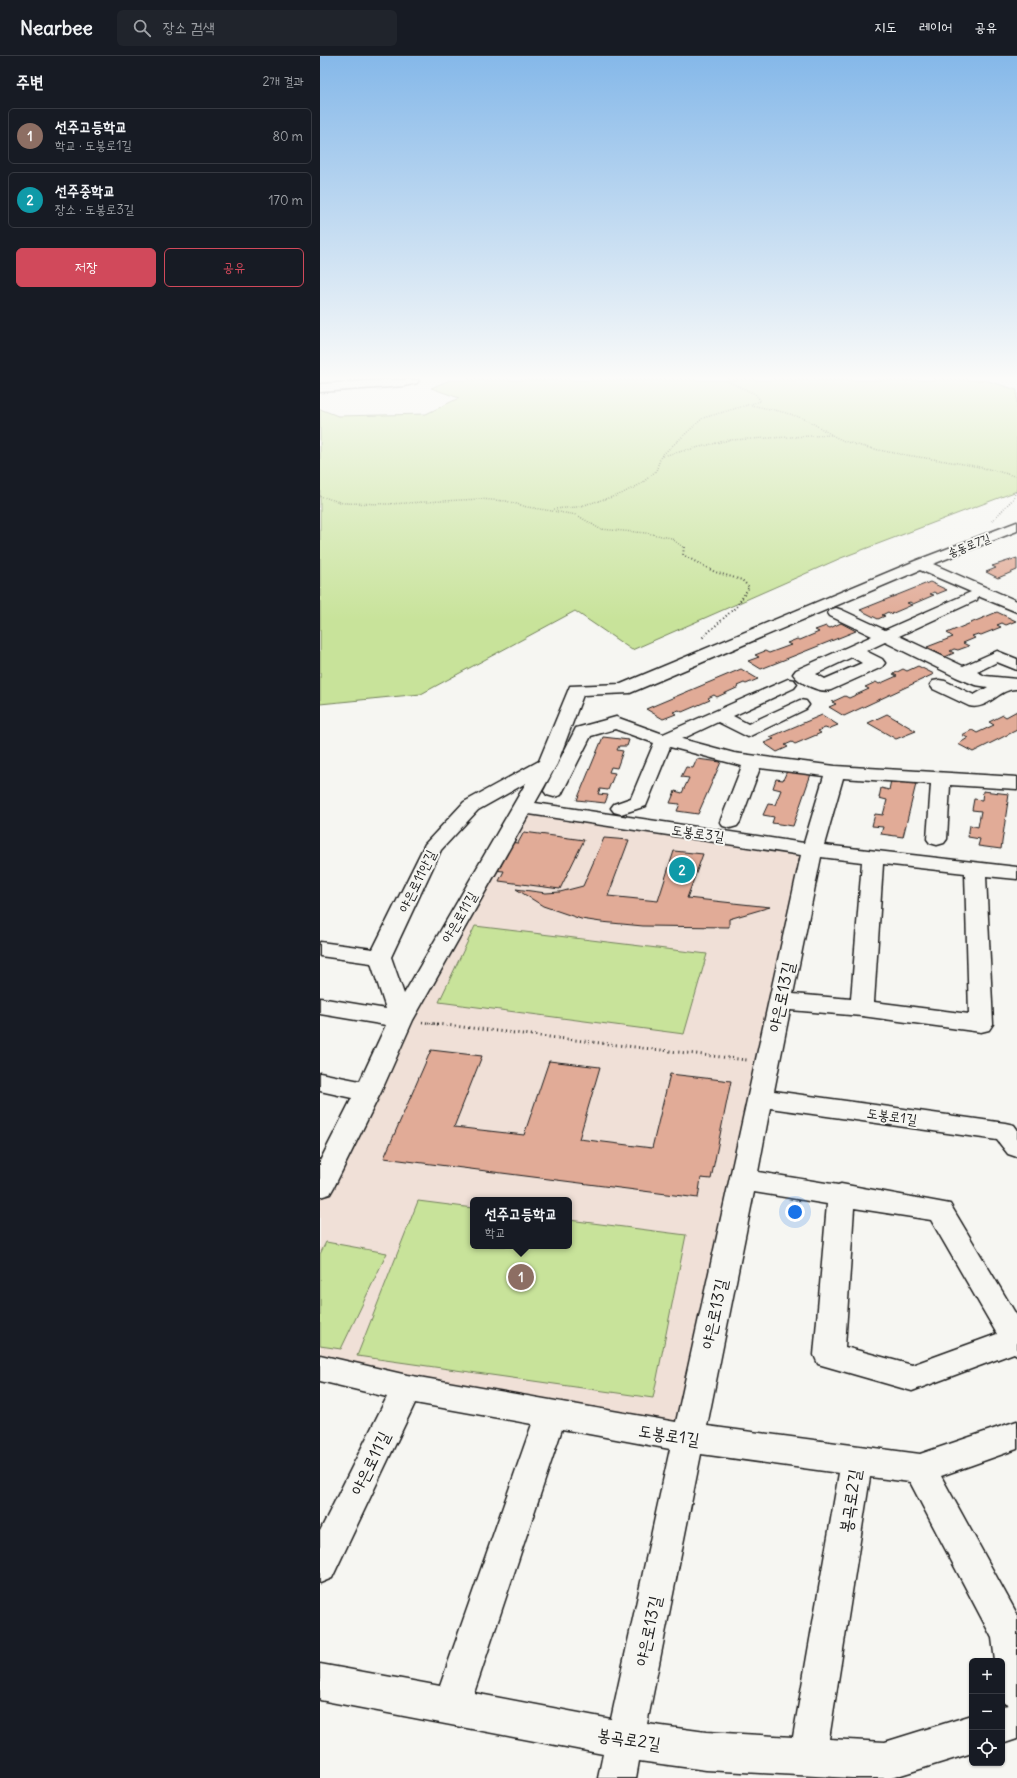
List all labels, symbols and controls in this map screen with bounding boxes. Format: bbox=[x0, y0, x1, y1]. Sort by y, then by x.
search box bbox=[117, 10, 397, 46]
text: Nearbee bbox=[20, 16, 93, 40]
icon: search bbox=[131, 17, 153, 39]
text: 장소 검색 bbox=[163, 18, 215, 37]
text: 지도 bbox=[874, 18, 897, 36]
text: 레이어 bbox=[919, 18, 952, 36]
text: 공유 bbox=[974, 18, 997, 36]
text: 주변 bbox=[16, 71, 43, 93]
text: 2개 결과 bbox=[262, 73, 304, 90]
text: 선주고등학교 bbox=[55, 117, 127, 136]
text: 1 bbox=[27, 128, 33, 145]
text: 80 m bbox=[272, 128, 303, 145]
text: 학교 · 도봉로1길 bbox=[55, 137, 132, 154]
text: 선주중학교 bbox=[55, 181, 115, 200]
text: 2 bbox=[26, 192, 34, 209]
text: 170 m bbox=[268, 192, 303, 209]
text: 장소 · 도봉로3길 bbox=[55, 201, 134, 218]
button: 저장 bbox=[16, 248, 156, 287]
button: 공유 bbox=[164, 248, 304, 287]
street label: 송동로7길 bbox=[946, 530, 993, 560]
street label: 도봉로3길 bbox=[670, 820, 726, 846]
street label: 야은로11안길 bbox=[394, 846, 440, 915]
pin: 2 bbox=[669, 855, 695, 885]
street label: 야은로11길 bbox=[437, 888, 481, 946]
street label: 야은로13길 bbox=[763, 960, 799, 1034]
street label: 도봉로1길 bbox=[866, 1104, 919, 1129]
popup bbox=[470, 1197, 572, 1249]
your location bbox=[785, 1202, 805, 1222]
text: 선주고등학교 bbox=[485, 1204, 557, 1223]
text: 학교 bbox=[485, 1224, 506, 1241]
pin: 1 bbox=[508, 1262, 534, 1292]
street label: 야은로13길 bbox=[696, 1277, 732, 1351]
street label: 도봉로1길 bbox=[637, 1419, 701, 1451]
street label: 야은로11길 bbox=[345, 1427, 395, 1498]
street label: 봉곡로2길 bbox=[834, 1467, 866, 1534]
street label: 야은로13길 bbox=[630, 1594, 666, 1668]
map controls bbox=[969, 1658, 1005, 1766]
button: + bbox=[969, 1658, 1005, 1694]
button: − bbox=[969, 1694, 1005, 1730]
street label: 봉곡로2길 bbox=[596, 1723, 663, 1755]
button: locate bbox=[969, 1730, 1005, 1766]

